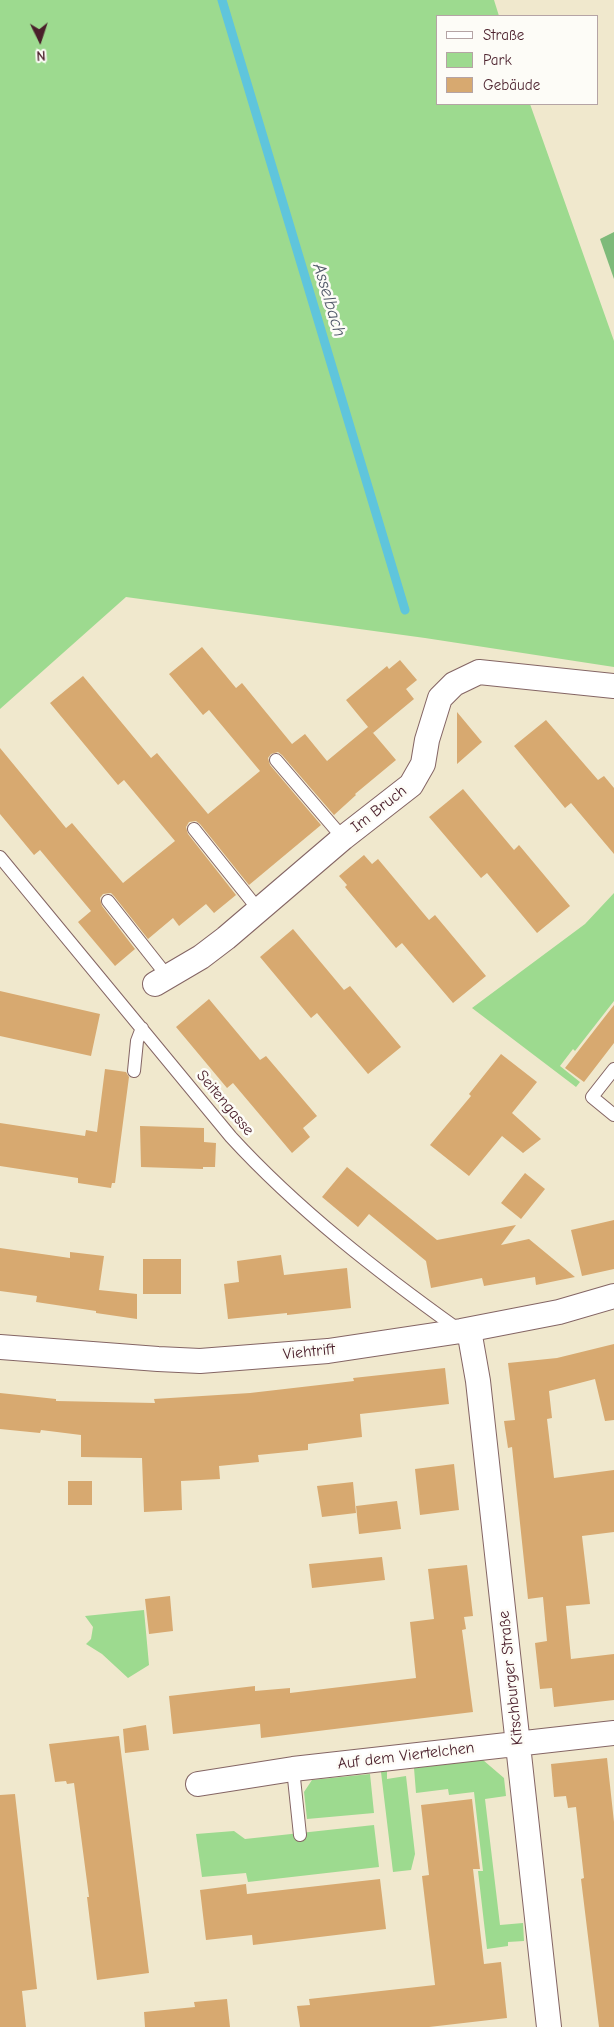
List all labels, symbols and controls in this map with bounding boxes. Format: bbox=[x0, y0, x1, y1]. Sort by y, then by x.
north arrow bbox=[15, 15, 65, 65]
legend bbox=[436, 15, 599, 105]
text: Straße bbox=[483, 26, 524, 44]
text: N bbox=[36, 47, 46, 64]
text: Park bbox=[483, 51, 512, 69]
text: Gebäude bbox=[483, 76, 540, 94]
water label: Asselbach bbox=[308, 261, 350, 339]
street label: Im Bruch bbox=[347, 781, 411, 837]
street label: Seitengasse bbox=[192, 1066, 258, 1140]
street label: Viehtrift bbox=[282, 1340, 336, 1364]
street label: Kitschburger Straße bbox=[494, 1610, 528, 1746]
street label: Auf dem Viertelchen bbox=[336, 1738, 476, 1774]

